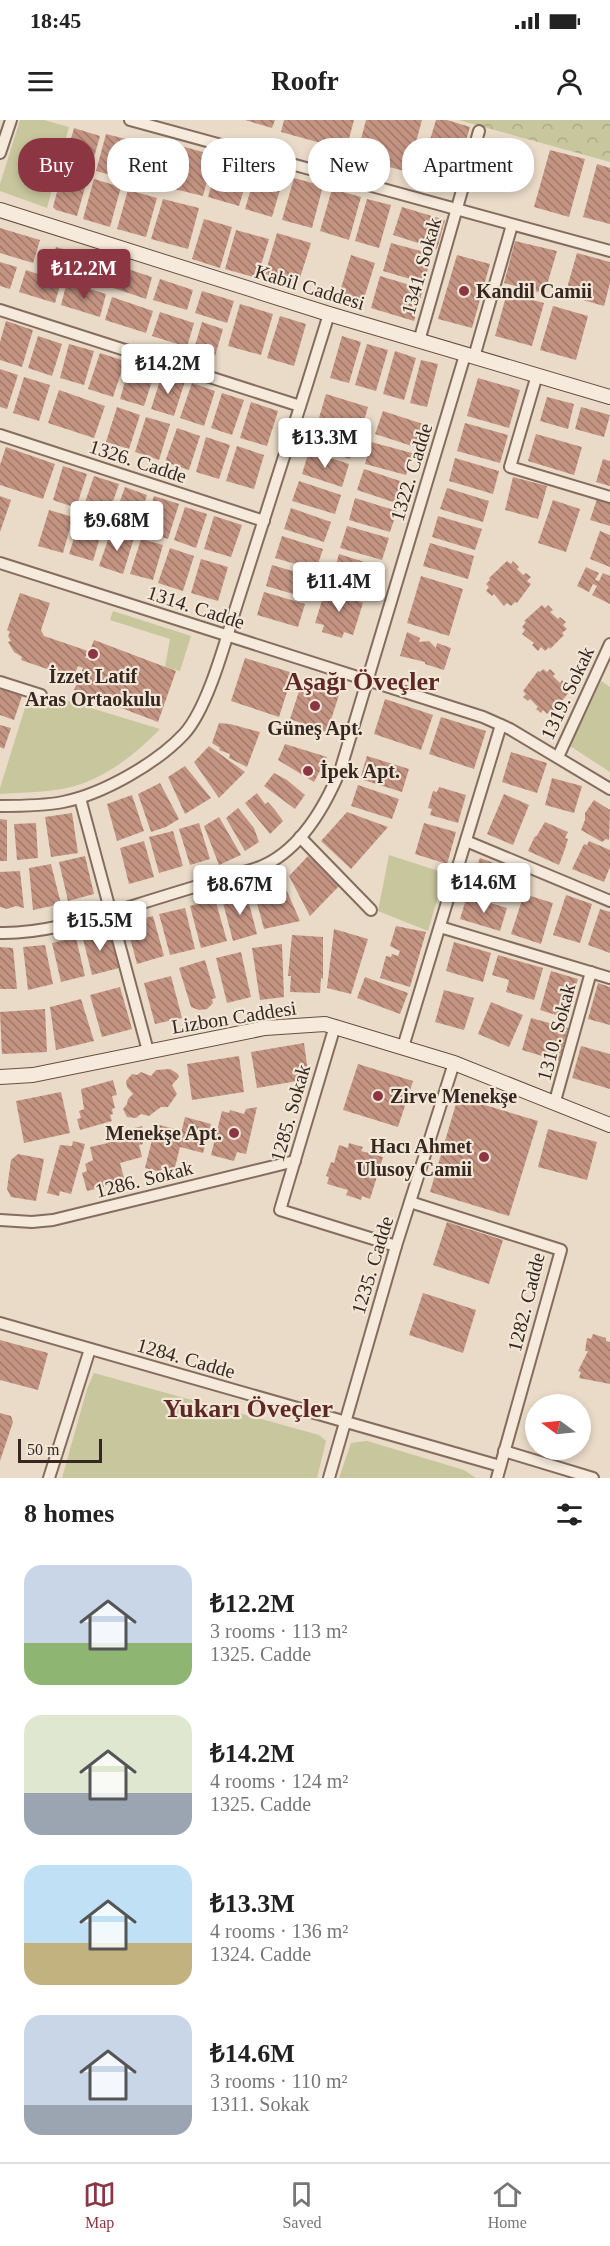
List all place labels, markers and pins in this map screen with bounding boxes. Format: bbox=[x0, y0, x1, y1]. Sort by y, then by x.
pin: ₺12.2M bbox=[35, 249, 133, 300]
place label: Kandil Camii bbox=[476, 280, 593, 302]
marker: Kandil Camii bbox=[457, 284, 471, 298]
pin: ₺14.2M bbox=[119, 344, 217, 395]
pin: ₺13.3M bbox=[276, 418, 374, 469]
pin: ₺9.68M bbox=[68, 501, 166, 552]
pin: ₺11.4M bbox=[290, 562, 388, 613]
marker: İzzet Latif Aras Ortaokulu bbox=[86, 647, 100, 661]
place label: İzzet Latif Aras Ortaokulu bbox=[25, 664, 161, 710]
marker: Güneş Apt. bbox=[308, 699, 322, 713]
place label: Güneş Apt. bbox=[267, 717, 363, 740]
place label: İpek Apt. bbox=[320, 759, 400, 783]
marker: İpek Apt. bbox=[301, 764, 315, 778]
pin: ₺14.6M bbox=[435, 863, 533, 914]
pin: ₺8.67M bbox=[191, 865, 289, 916]
pin: ₺15.5M bbox=[51, 901, 149, 952]
place label: Zirve Menekşe bbox=[390, 1085, 517, 1108]
marker: Zirve Menekşe bbox=[371, 1089, 385, 1103]
place label: Menekşe Apt. bbox=[105, 1122, 222, 1145]
marker: Menekşe Apt. bbox=[227, 1126, 241, 1140]
place label: Hacı Ahmet Ulusoy Camii bbox=[356, 1135, 472, 1181]
marker: Hacı Ahmet Ulusoy Camii bbox=[477, 1150, 491, 1164]

